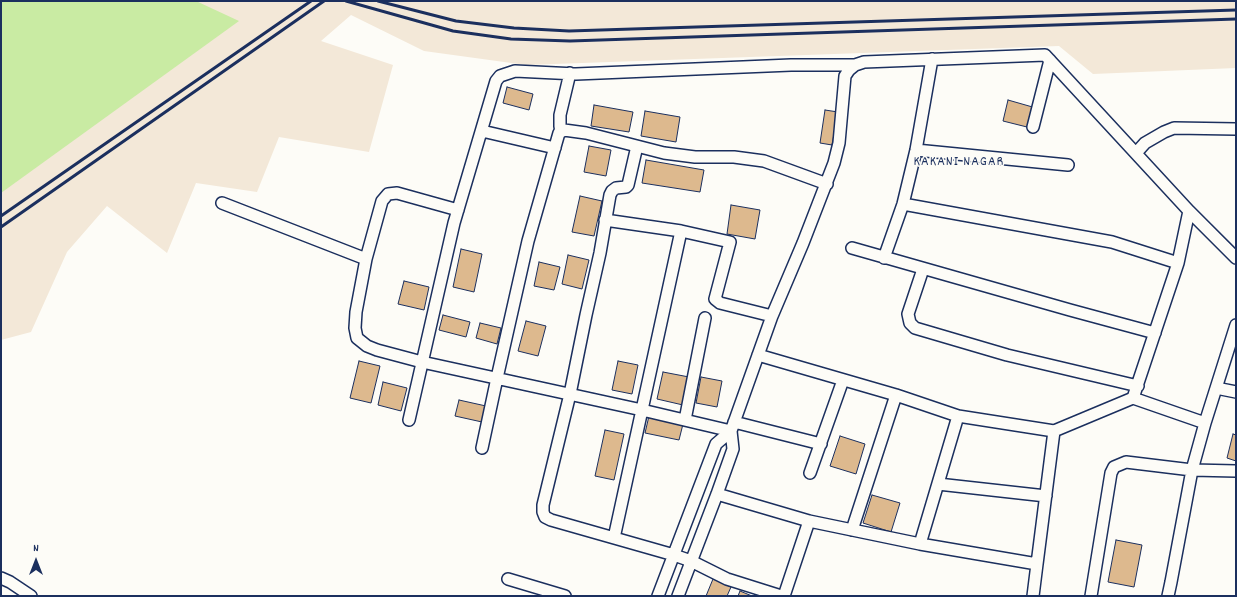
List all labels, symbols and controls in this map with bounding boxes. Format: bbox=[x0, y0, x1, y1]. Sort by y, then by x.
district label: KAKANI NAGAR bbox=[914, 155, 1004, 171]
north arrow bbox=[16, 541, 56, 581]
text: N bbox=[33, 541, 39, 557]

